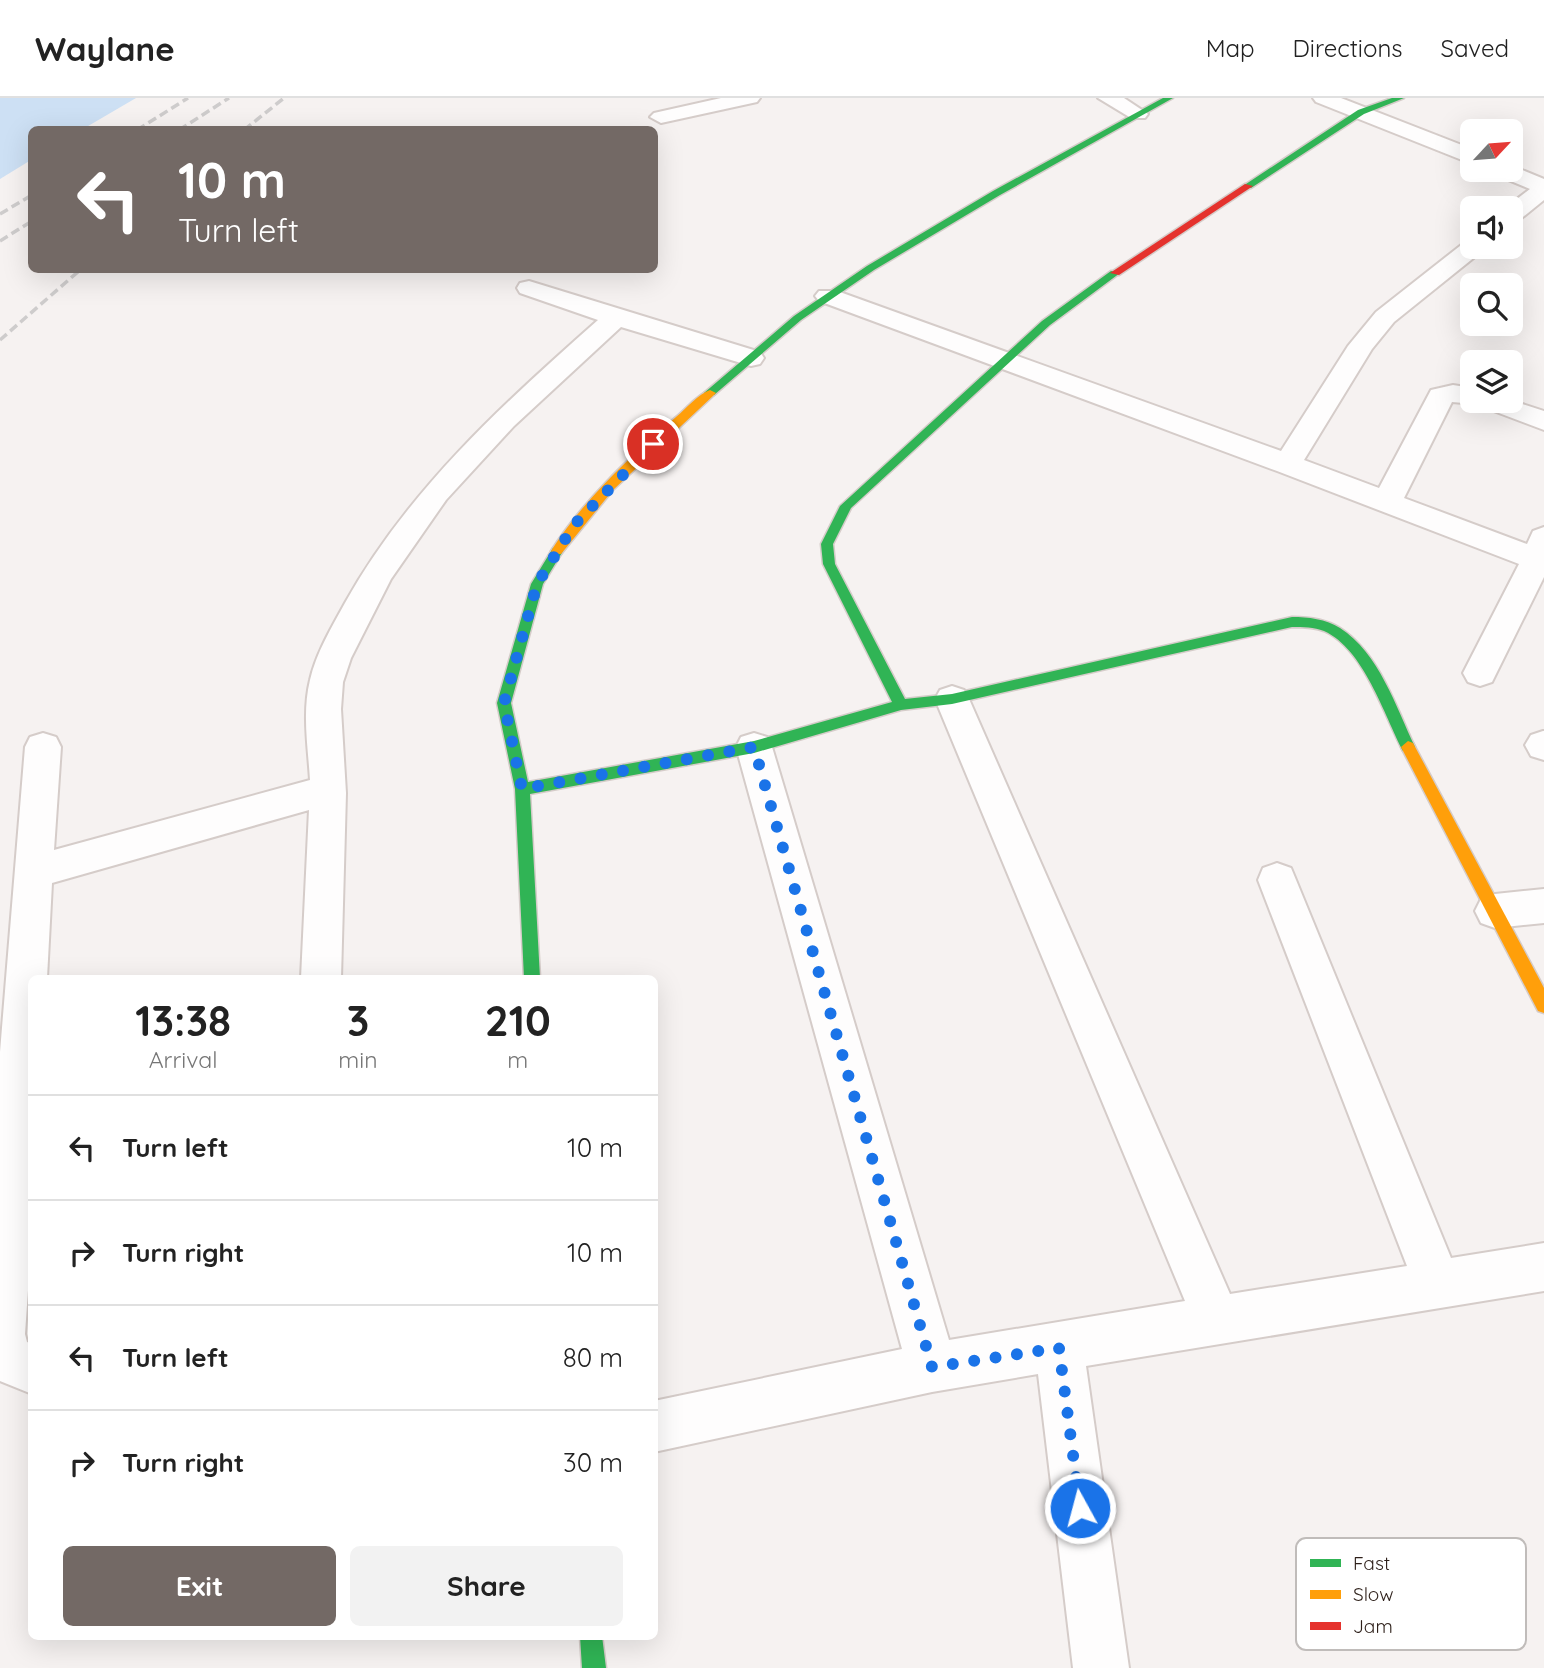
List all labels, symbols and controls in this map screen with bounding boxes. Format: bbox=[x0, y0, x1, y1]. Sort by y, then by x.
text: Waylane bbox=[35, 28, 175, 69]
text: Map bbox=[1206, 33, 1255, 63]
text: Directions bbox=[1293, 33, 1403, 63]
text: Saved bbox=[1441, 33, 1509, 63]
north arrow bbox=[1460, 119, 1522, 182]
map controls bbox=[1460, 119, 1523, 413]
text: 10 m bbox=[178, 149, 286, 210]
icon: left bbox=[63, 154, 154, 245]
button: sound bbox=[1460, 196, 1523, 259]
text: Turn left bbox=[178, 210, 299, 250]
button: search bbox=[1460, 273, 1523, 336]
button: layers bbox=[1460, 350, 1523, 413]
pin bbox=[623, 414, 683, 474]
icon: arrive bbox=[634, 425, 672, 463]
text: 13:38 bbox=[135, 994, 231, 1047]
text: 3 bbox=[347, 994, 369, 1047]
text: 210 bbox=[485, 994, 551, 1047]
text: Arrival bbox=[149, 1045, 218, 1074]
text: min bbox=[338, 1045, 378, 1074]
text: m bbox=[507, 1045, 528, 1074]
icon: left bbox=[63, 1129, 101, 1167]
text: Turn left bbox=[122, 1131, 229, 1164]
text: 10 m bbox=[567, 1131, 623, 1164]
icon: right bbox=[63, 1234, 101, 1272]
text: Turn right bbox=[122, 1236, 244, 1269]
text: 10 m bbox=[567, 1236, 623, 1269]
icon: left bbox=[63, 1339, 101, 1377]
text: Turn left bbox=[122, 1341, 229, 1374]
text: 80 m bbox=[563, 1341, 623, 1374]
icon: right bbox=[63, 1444, 101, 1482]
text: Turn right bbox=[122, 1446, 244, 1479]
text: 30 m bbox=[563, 1446, 623, 1479]
position arrow bbox=[1043, 1471, 1117, 1545]
legend bbox=[1296, 1538, 1526, 1650]
button: Exit bbox=[63, 1546, 336, 1626]
button: Share bbox=[350, 1546, 623, 1626]
text: Fast bbox=[1353, 1551, 1390, 1575]
text: Slow bbox=[1353, 1582, 1394, 1606]
text: Jam bbox=[1353, 1614, 1393, 1638]

